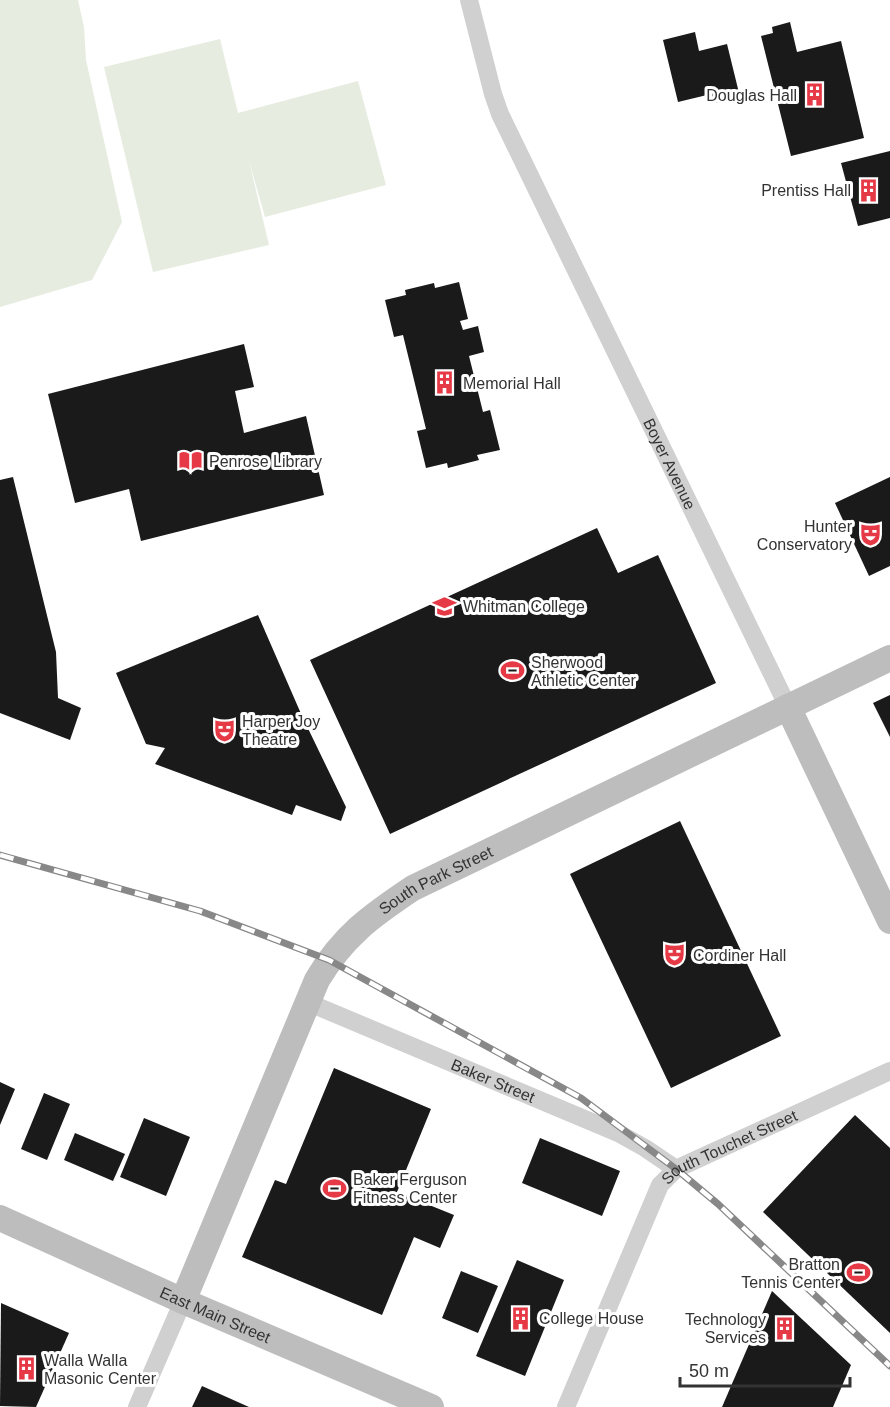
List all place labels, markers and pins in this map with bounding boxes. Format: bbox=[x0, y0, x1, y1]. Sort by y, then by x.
building icon: Douglas Hall bbox=[802, 82, 828, 108]
place label: Douglas Hall bbox=[706, 87, 797, 104]
building icon: Prentiss Hall bbox=[856, 177, 882, 203]
place label: Prentiss Hall bbox=[761, 182, 851, 199]
building icon: Memorial Hall bbox=[432, 370, 458, 396]
place label: Memorial Hall bbox=[463, 375, 561, 392]
library icon: Penrose Library bbox=[178, 448, 204, 474]
place label: Penrose Library bbox=[209, 453, 322, 470]
place label: Hunter Conservatory bbox=[757, 518, 853, 553]
theatre icon: Hunter Conservatory bbox=[857, 522, 883, 548]
school or university icon: Whitman College bbox=[432, 593, 458, 619]
place label: Whitman College bbox=[463, 598, 585, 615]
place label: Sherwood Athletic Center bbox=[531, 654, 637, 689]
sports icon: Sherwood Athletic Center bbox=[500, 658, 526, 684]
place label: Harper Joy Theatre bbox=[242, 713, 320, 748]
theatre icon: Harper Joy Theatre bbox=[211, 717, 237, 743]
theatre icon: Cordiner Hall bbox=[662, 942, 688, 968]
place label: Cordiner Hall bbox=[693, 947, 786, 964]
place label: Baker Ferguson Fitness Center bbox=[353, 1171, 467, 1206]
sports icon: Baker Ferguson Fitness Center bbox=[322, 1175, 348, 1201]
place label: Bratton Tennis Center bbox=[741, 1256, 841, 1291]
sports icon: Bratton Tennis Center bbox=[845, 1260, 871, 1286]
building icon: College House bbox=[508, 1305, 534, 1331]
place label: College House bbox=[539, 1310, 644, 1327]
place label: Technology Services bbox=[685, 1311, 766, 1346]
building icon: Technology Services bbox=[771, 1315, 797, 1341]
place label: Walla Walla Masonic Center bbox=[44, 1352, 157, 1387]
building icon: Walla Walla Masonic Center bbox=[13, 1356, 39, 1382]

